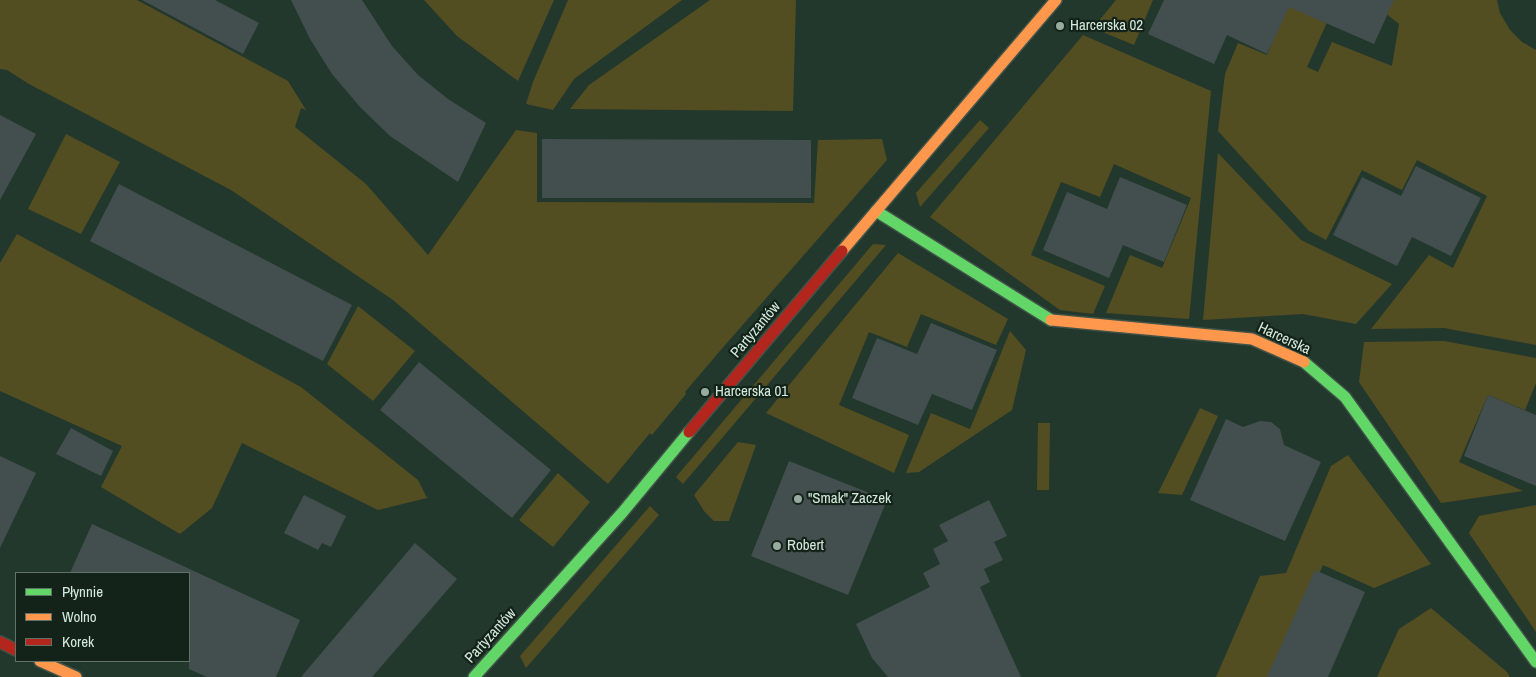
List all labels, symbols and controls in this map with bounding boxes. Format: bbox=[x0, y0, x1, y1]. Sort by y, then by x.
place label: Harcerska 02 bbox=[1070, 17, 1143, 35]
marker: Harcerska 02 bbox=[1054, 20, 1066, 32]
street label: Partyzantów bbox=[727, 298, 785, 362]
street label: Harcerska bbox=[1255, 319, 1313, 359]
place label: Harcerska 01 bbox=[715, 383, 788, 401]
marker: Harcerska 01 bbox=[699, 386, 711, 398]
place label: "Smak" Zaczek bbox=[808, 490, 891, 508]
marker: "Smak" Zaczek bbox=[792, 493, 804, 505]
place label: Robert bbox=[787, 537, 824, 555]
marker: Robert bbox=[771, 540, 783, 552]
legend bbox=[15, 572, 190, 662]
text: Płynnie bbox=[62, 581, 103, 602]
street label: Partyzantów bbox=[462, 605, 520, 667]
text: Wolno bbox=[62, 606, 97, 627]
text: Korek bbox=[62, 631, 94, 652]

